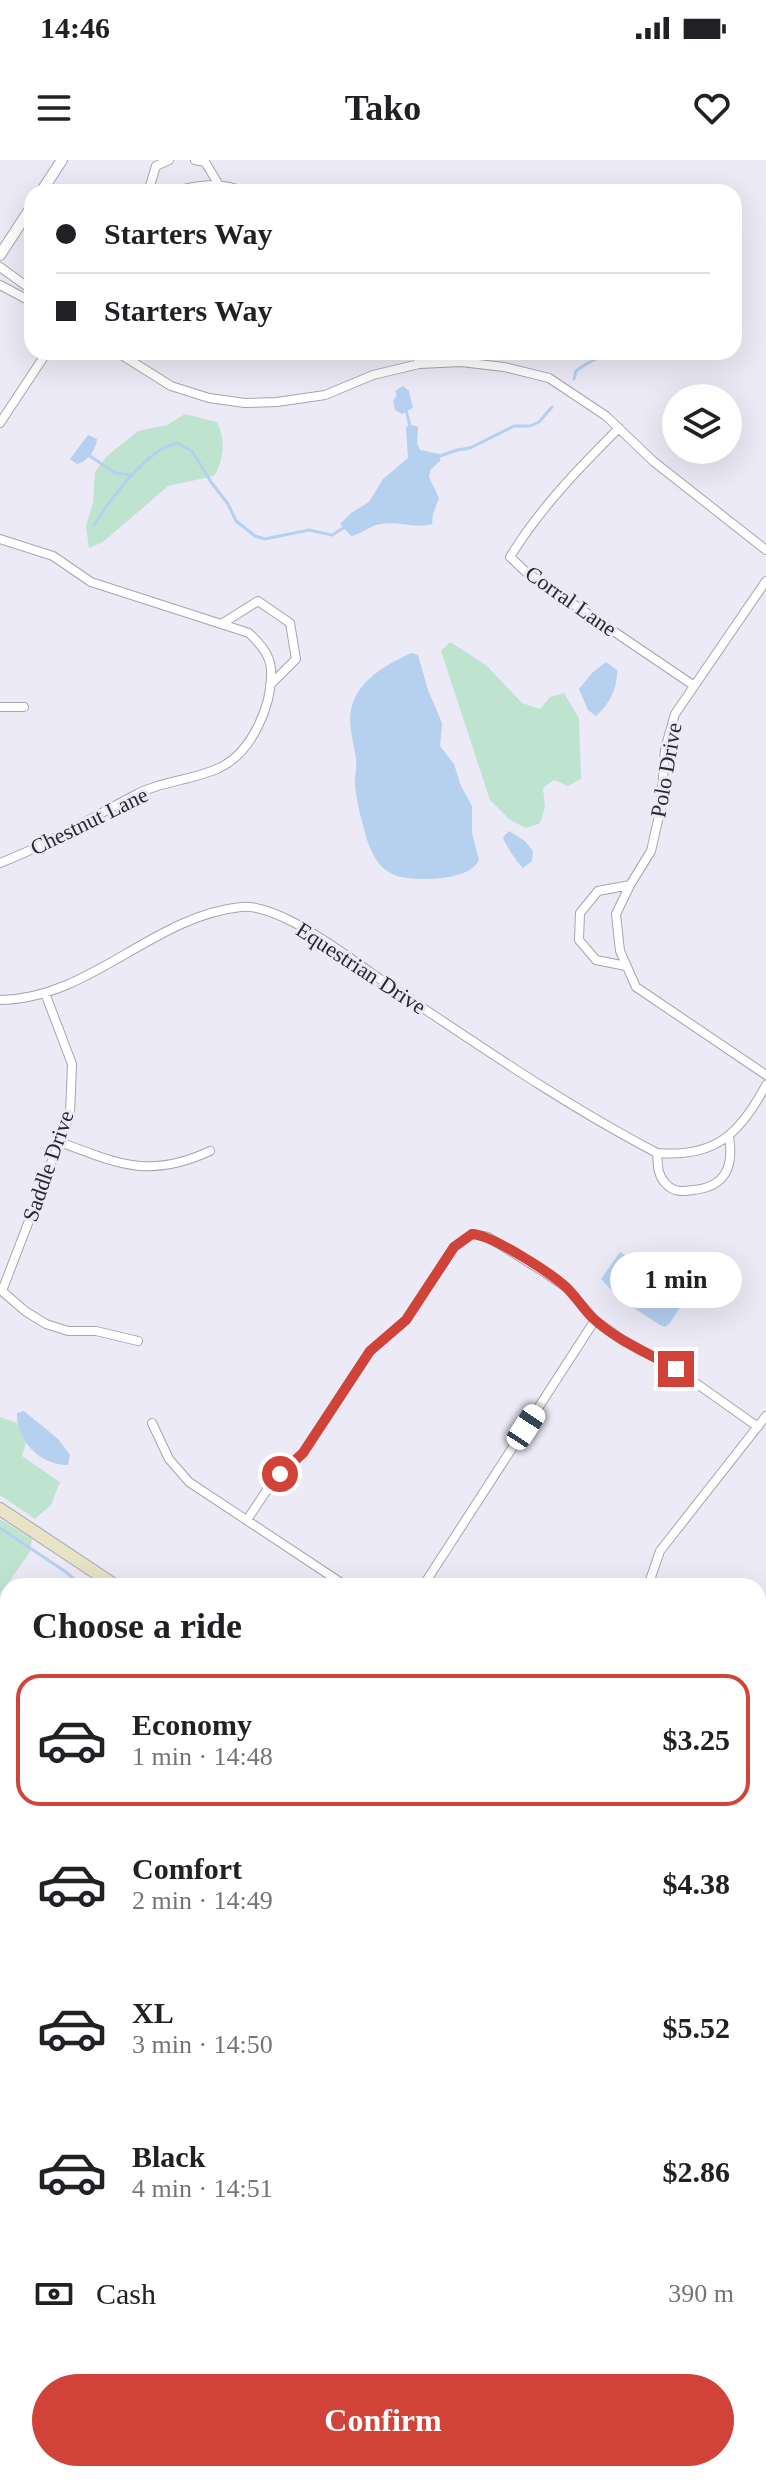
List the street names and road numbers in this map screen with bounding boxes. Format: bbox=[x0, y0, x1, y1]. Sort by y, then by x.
street label: Corral Lane bbox=[521, 560, 621, 642]
street label: Polo Drive bbox=[645, 721, 687, 819]
street label: Chestnut Lane bbox=[26, 782, 152, 860]
street label: Equestrian Drive bbox=[291, 917, 431, 1019]
street label: Saddle Drive bbox=[17, 1107, 79, 1225]

